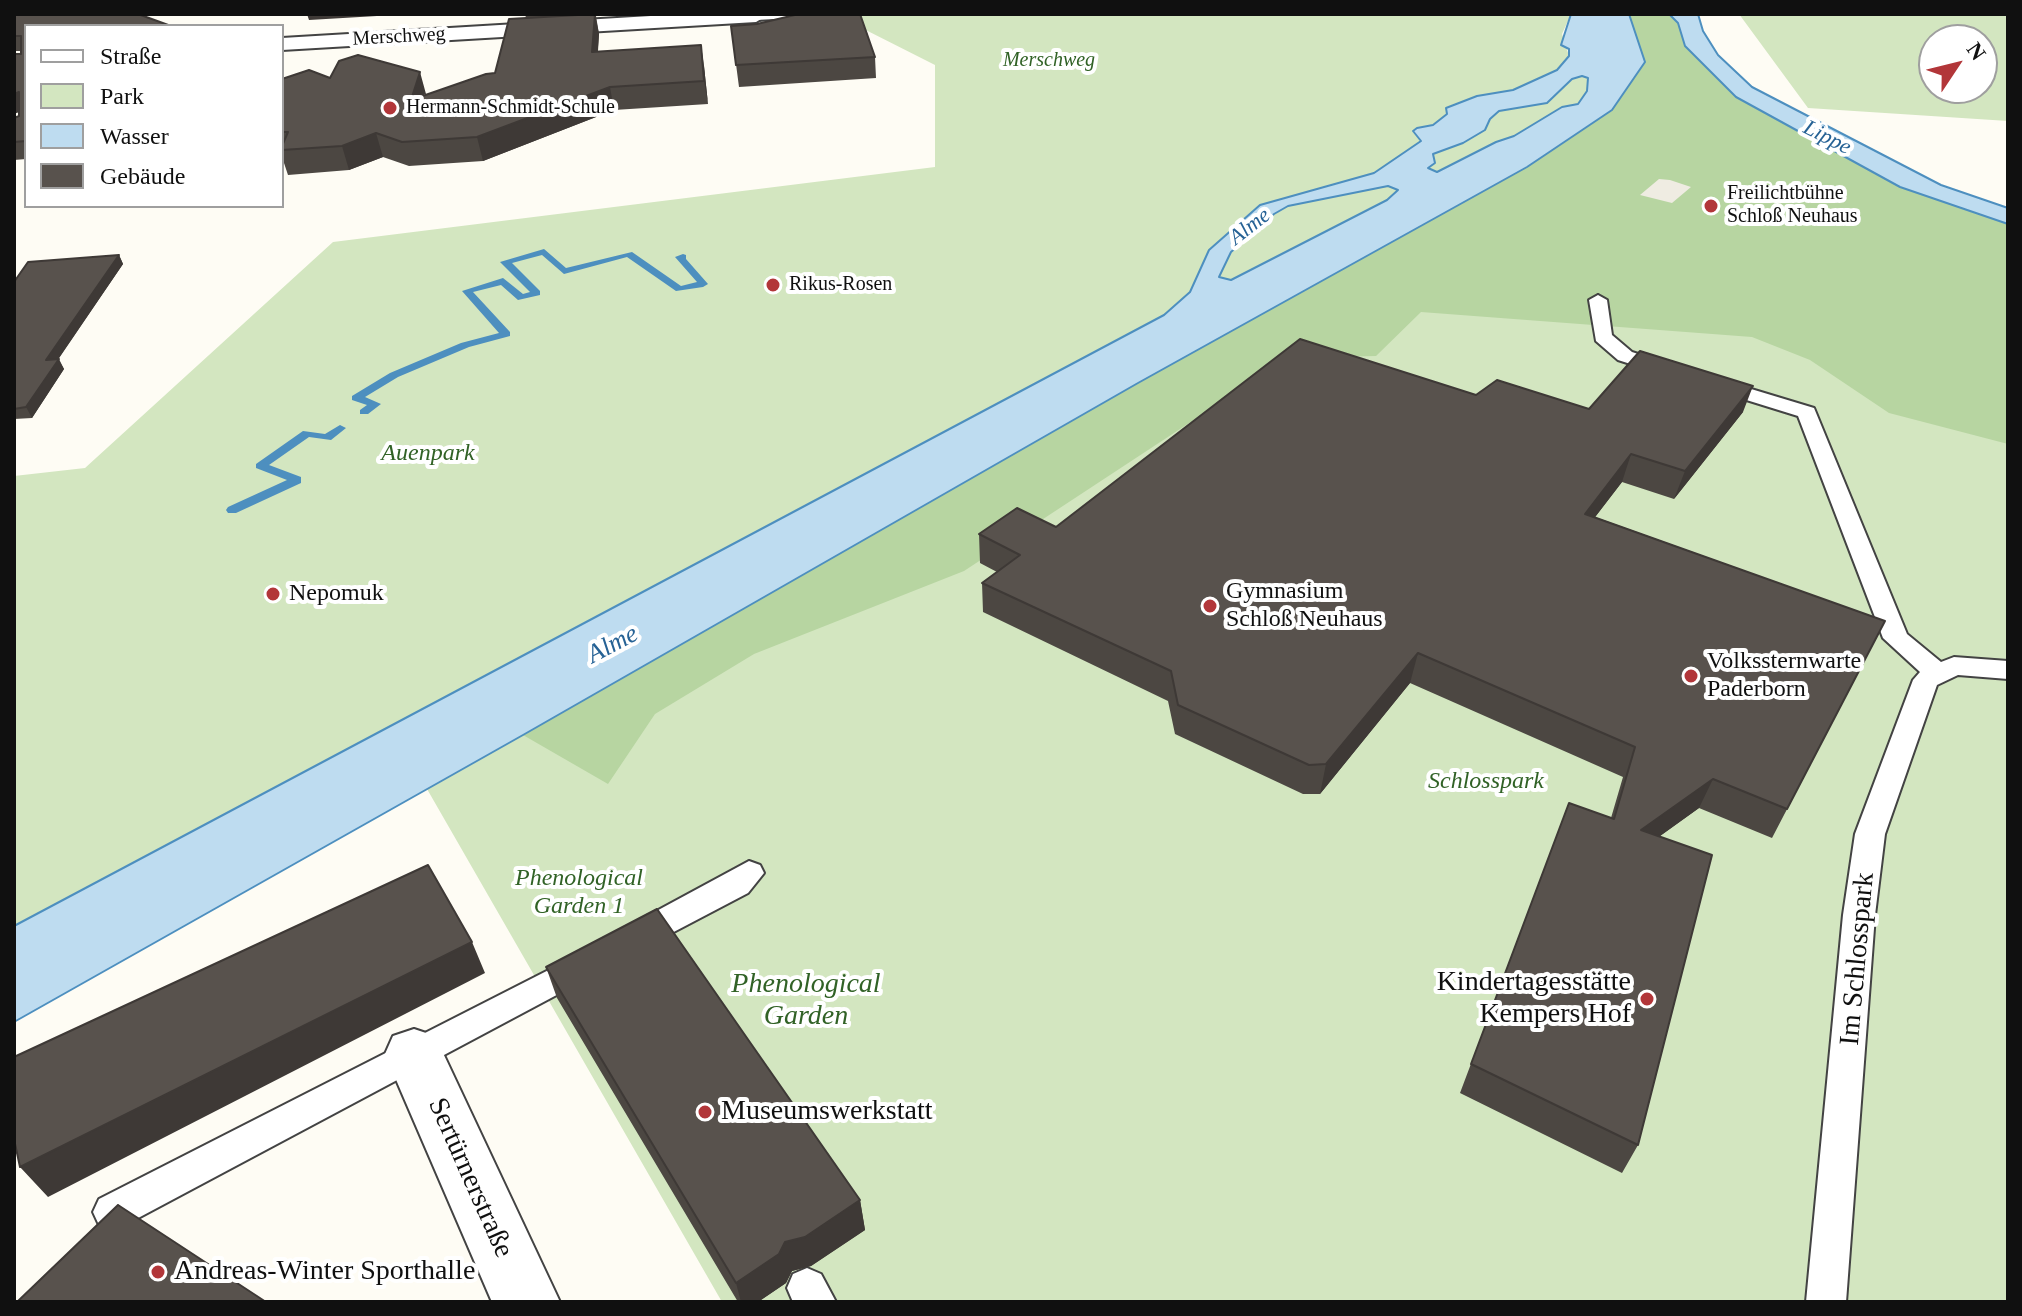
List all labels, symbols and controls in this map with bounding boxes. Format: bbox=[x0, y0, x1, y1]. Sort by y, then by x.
street label: Merschweg bbox=[352, 23, 446, 51]
legend bbox=[24, 24, 284, 208]
north arrow bbox=[1918, 24, 1998, 104]
text: N bbox=[1962, 37, 1991, 65]
text: Straße bbox=[100, 43, 161, 69]
park label: Merschweg bbox=[1003, 49, 1095, 73]
text: Park bbox=[100, 83, 144, 109]
place label: Hermann-Schmidt-Schule bbox=[406, 96, 615, 120]
marker: Hermann-Schmidt-Schule bbox=[381, 99, 399, 117]
water label: Lippe bbox=[1799, 115, 1855, 161]
text: Wasser bbox=[100, 123, 169, 149]
text: Gebäude bbox=[100, 163, 185, 189]
place label: Freilichtbühne Schloß Neuhaus bbox=[1727, 182, 1858, 229]
marker: Freilichtbühne Schloß Neuhaus bbox=[1702, 197, 1720, 215]
water label: Alme bbox=[1224, 203, 1276, 251]
place label: Rikus-Rosen bbox=[789, 273, 892, 297]
marker: Rikus-Rosen bbox=[764, 276, 782, 294]
park label: Auenpark bbox=[381, 440, 475, 468]
place label: Gymnasium Schloß Neuhaus bbox=[1226, 578, 1383, 634]
place label: Nepomuk bbox=[289, 580, 384, 608]
marker: Nepomuk bbox=[264, 585, 282, 603]
marker: Gymnasium Schloß Neuhaus bbox=[1201, 597, 1219, 615]
water label: Alme bbox=[582, 619, 644, 671]
place label: Volkssternwarte Paderborn bbox=[1707, 648, 1861, 704]
marker: Volkssternwarte Paderborn bbox=[1682, 667, 1700, 685]
park label: Schlosspark bbox=[1428, 768, 1544, 796]
park label: Phenological Garden 1 bbox=[515, 865, 643, 921]
street label: Im Schlosspark bbox=[1834, 871, 1882, 1047]
place label: Kindertagesstätte Kempers Hof bbox=[1437, 966, 1631, 1032]
park label: Phenological Garden bbox=[731, 968, 881, 1034]
marker: Kindertagesstätte Kempers Hof bbox=[1638, 990, 1656, 1008]
street label: Sertürnerstraße bbox=[420, 1093, 520, 1263]
place label: Museumswerkstatt bbox=[721, 1095, 933, 1129]
marker: Museumswerkstatt bbox=[696, 1103, 714, 1121]
place label: Andreas-Winter Sporthalle bbox=[174, 1255, 475, 1289]
marker: Andreas-Winter Sporthalle bbox=[149, 1263, 167, 1281]

